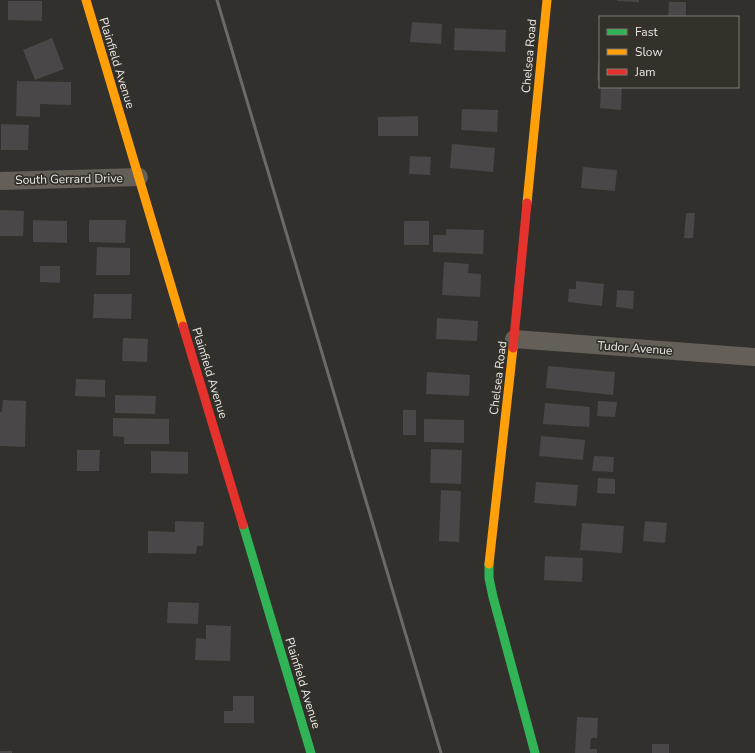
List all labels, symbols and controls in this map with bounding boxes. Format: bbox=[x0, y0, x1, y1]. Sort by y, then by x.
street label: Plainfield Avenue bbox=[96, 15, 138, 111]
legend bbox=[599, 16, 739, 88]
street label: Chelsea Road bbox=[518, 18, 540, 94]
text: Fast bbox=[635, 24, 658, 40]
text: Slow bbox=[635, 44, 663, 60]
text: Jam bbox=[634, 64, 656, 80]
street label: South Gerrard Drive bbox=[15, 170, 123, 188]
street label: Plainfield Avenue bbox=[189, 325, 231, 421]
street label: Tudor Avenue bbox=[597, 337, 673, 359]
street label: Chelsea Road bbox=[486, 340, 510, 416]
street label: Plainfield Avenue bbox=[282, 635, 324, 731]

